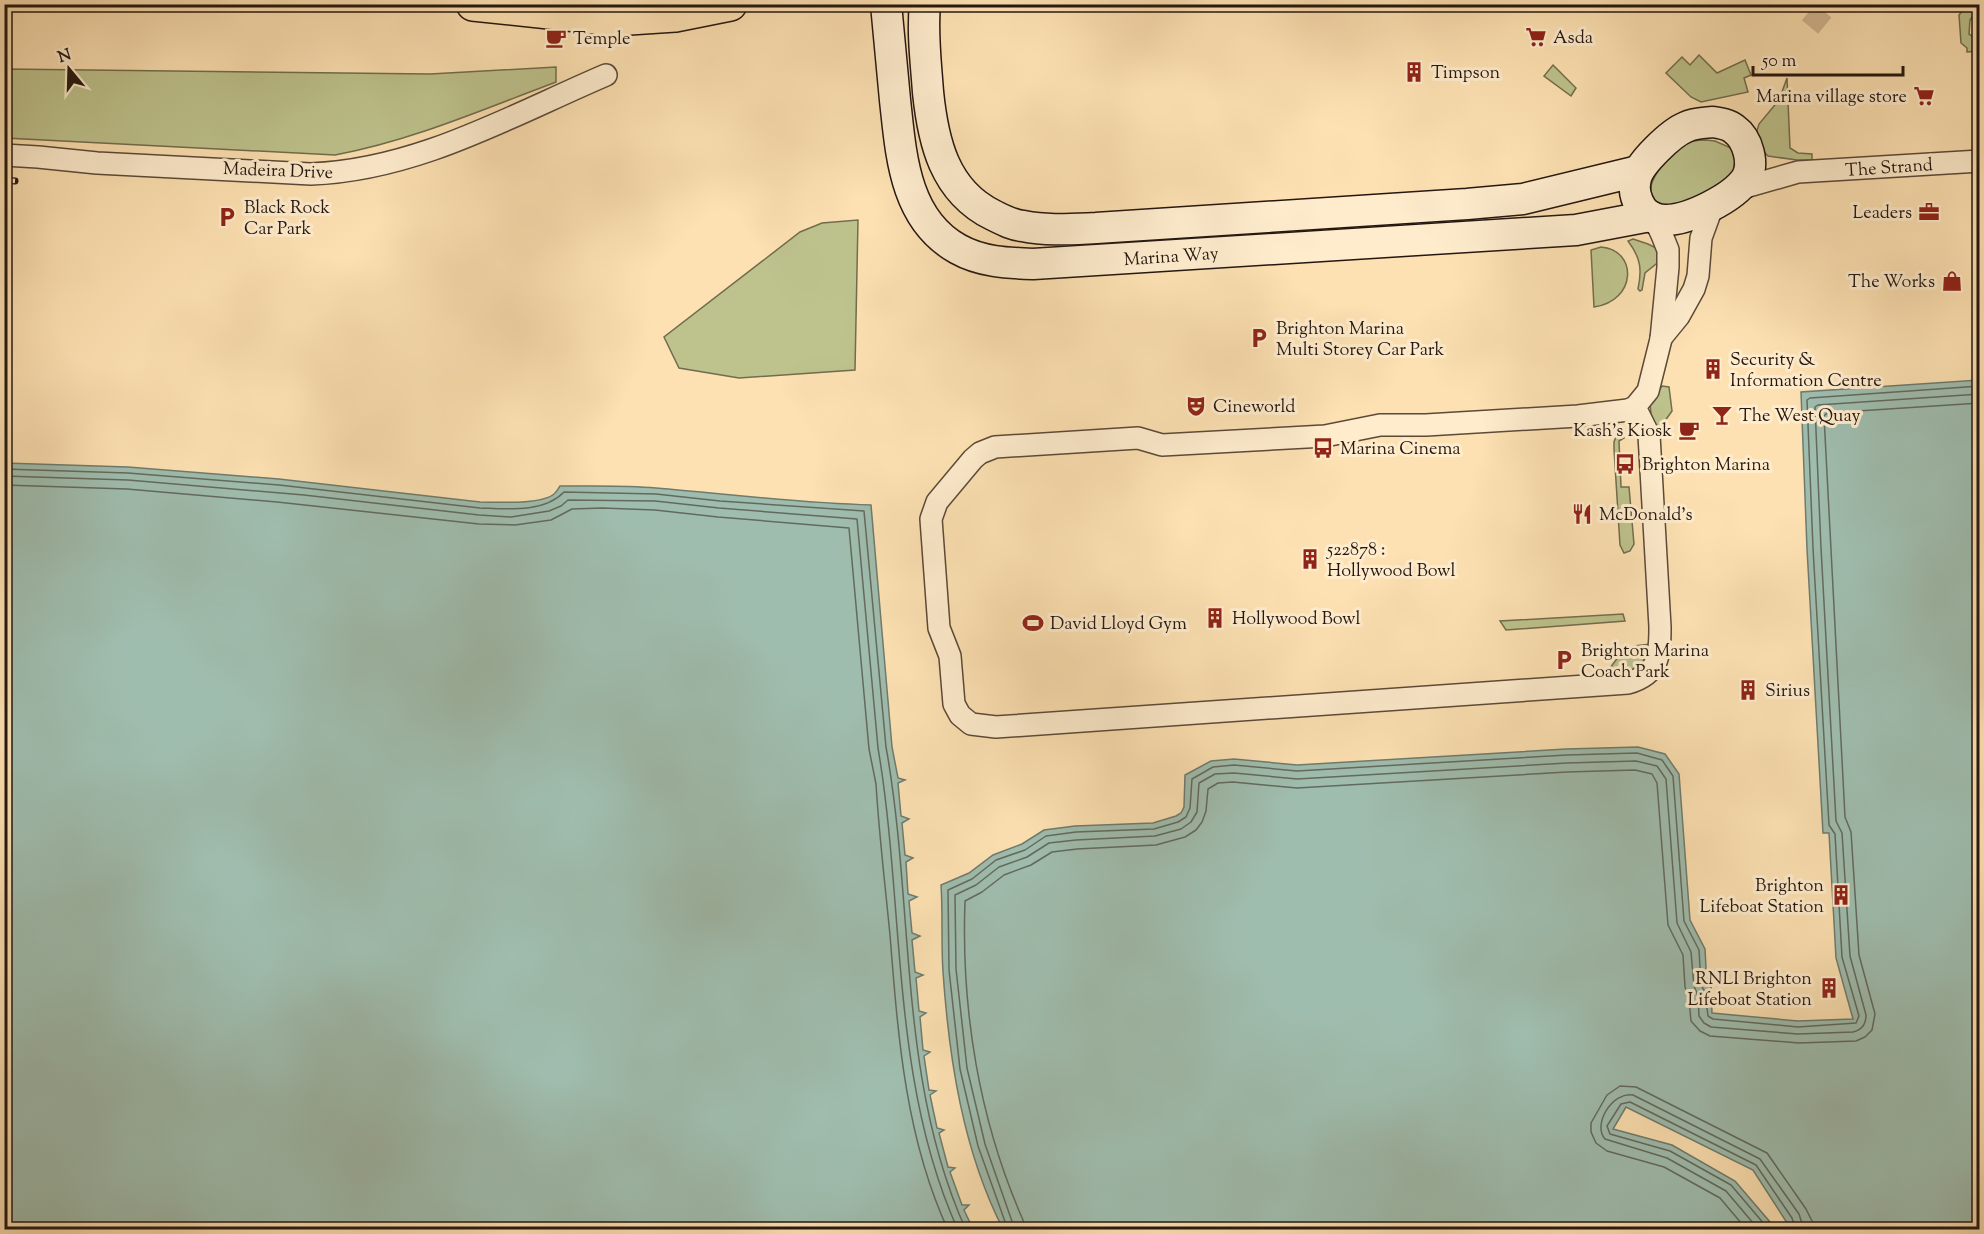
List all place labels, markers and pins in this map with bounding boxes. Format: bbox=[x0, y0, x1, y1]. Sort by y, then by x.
supermarket icon: Asda bbox=[1524, 25, 1548, 49]
cafe icon: Temple bbox=[544, 26, 568, 50]
place label: Asda bbox=[1553, 26, 1593, 52]
place label: Temple bbox=[573, 27, 630, 53]
building icon: Timpson bbox=[1402, 60, 1426, 84]
place label: Timpson bbox=[1431, 61, 1500, 87]
supermarket icon: Marina village store bbox=[1912, 84, 1936, 108]
place label: Marina village store bbox=[1756, 85, 1907, 111]
place label: Black Rock Car Park bbox=[244, 196, 330, 243]
office icon: Leaders bbox=[1917, 200, 1941, 224]
place label: Leaders bbox=[1853, 201, 1912, 227]
parking icon: Black Rock Car Park bbox=[215, 205, 239, 229]
shop icon: The Works bbox=[1940, 269, 1964, 293]
place label: The Works bbox=[1848, 270, 1935, 296]
place label: Brighton Marina Multi Storey Car Park bbox=[1276, 317, 1444, 364]
parking icon: Brighton Marina Multi Storey Car Park bbox=[1247, 326, 1271, 350]
place label: Security & Information Centre bbox=[1730, 348, 1882, 395]
building icon: Security & Information Centre bbox=[1701, 357, 1725, 381]
theatre icon: Cineworld bbox=[1184, 394, 1208, 418]
place label: Cineworld bbox=[1213, 395, 1295, 421]
bar icon: The West Quay bbox=[1710, 403, 1734, 427]
place label: The West Quay bbox=[1739, 404, 1860, 430]
cafe icon: Kash's Kiosk bbox=[1677, 418, 1701, 442]
place label: Kash's Kiosk bbox=[1573, 419, 1672, 445]
bus stop icon: Marina Cinema bbox=[1311, 436, 1335, 460]
place label: Marina Cinema bbox=[1340, 437, 1461, 463]
bus stop icon: Brighton Marina bbox=[1613, 452, 1637, 476]
place label: Brighton Marina bbox=[1642, 453, 1770, 479]
restaurant icon: McDonald's bbox=[1570, 502, 1594, 526]
place label: McDonald's bbox=[1599, 503, 1693, 529]
place label: 522878 : Hollywood Bowl bbox=[1326, 538, 1456, 585]
building icon: 522878 : Hollywood Bowl bbox=[1298, 547, 1322, 571]
building icon: Hollywood Bowl bbox=[1203, 606, 1227, 630]
place label: Hollywood Bowl bbox=[1232, 607, 1361, 633]
sports icon: David Lloyd Gym bbox=[1021, 611, 1045, 635]
place label: David Lloyd Gym bbox=[1050, 612, 1187, 638]
place label: Brighton Marina Coach Park bbox=[1581, 639, 1709, 686]
parking icon: Brighton Marina Coach Park bbox=[1552, 648, 1576, 672]
building icon: Sirius bbox=[1736, 678, 1760, 702]
place label: Sirius bbox=[1765, 679, 1810, 705]
place label: Brighton Lifeboat Station bbox=[1700, 874, 1824, 921]
building icon: Brighton Lifeboat Station bbox=[1829, 883, 1853, 907]
place label: RNLI Brighton Lifeboat Station bbox=[1688, 967, 1812, 1014]
building icon: RNLI Brighton Lifeboat Station bbox=[1817, 976, 1841, 1000]

